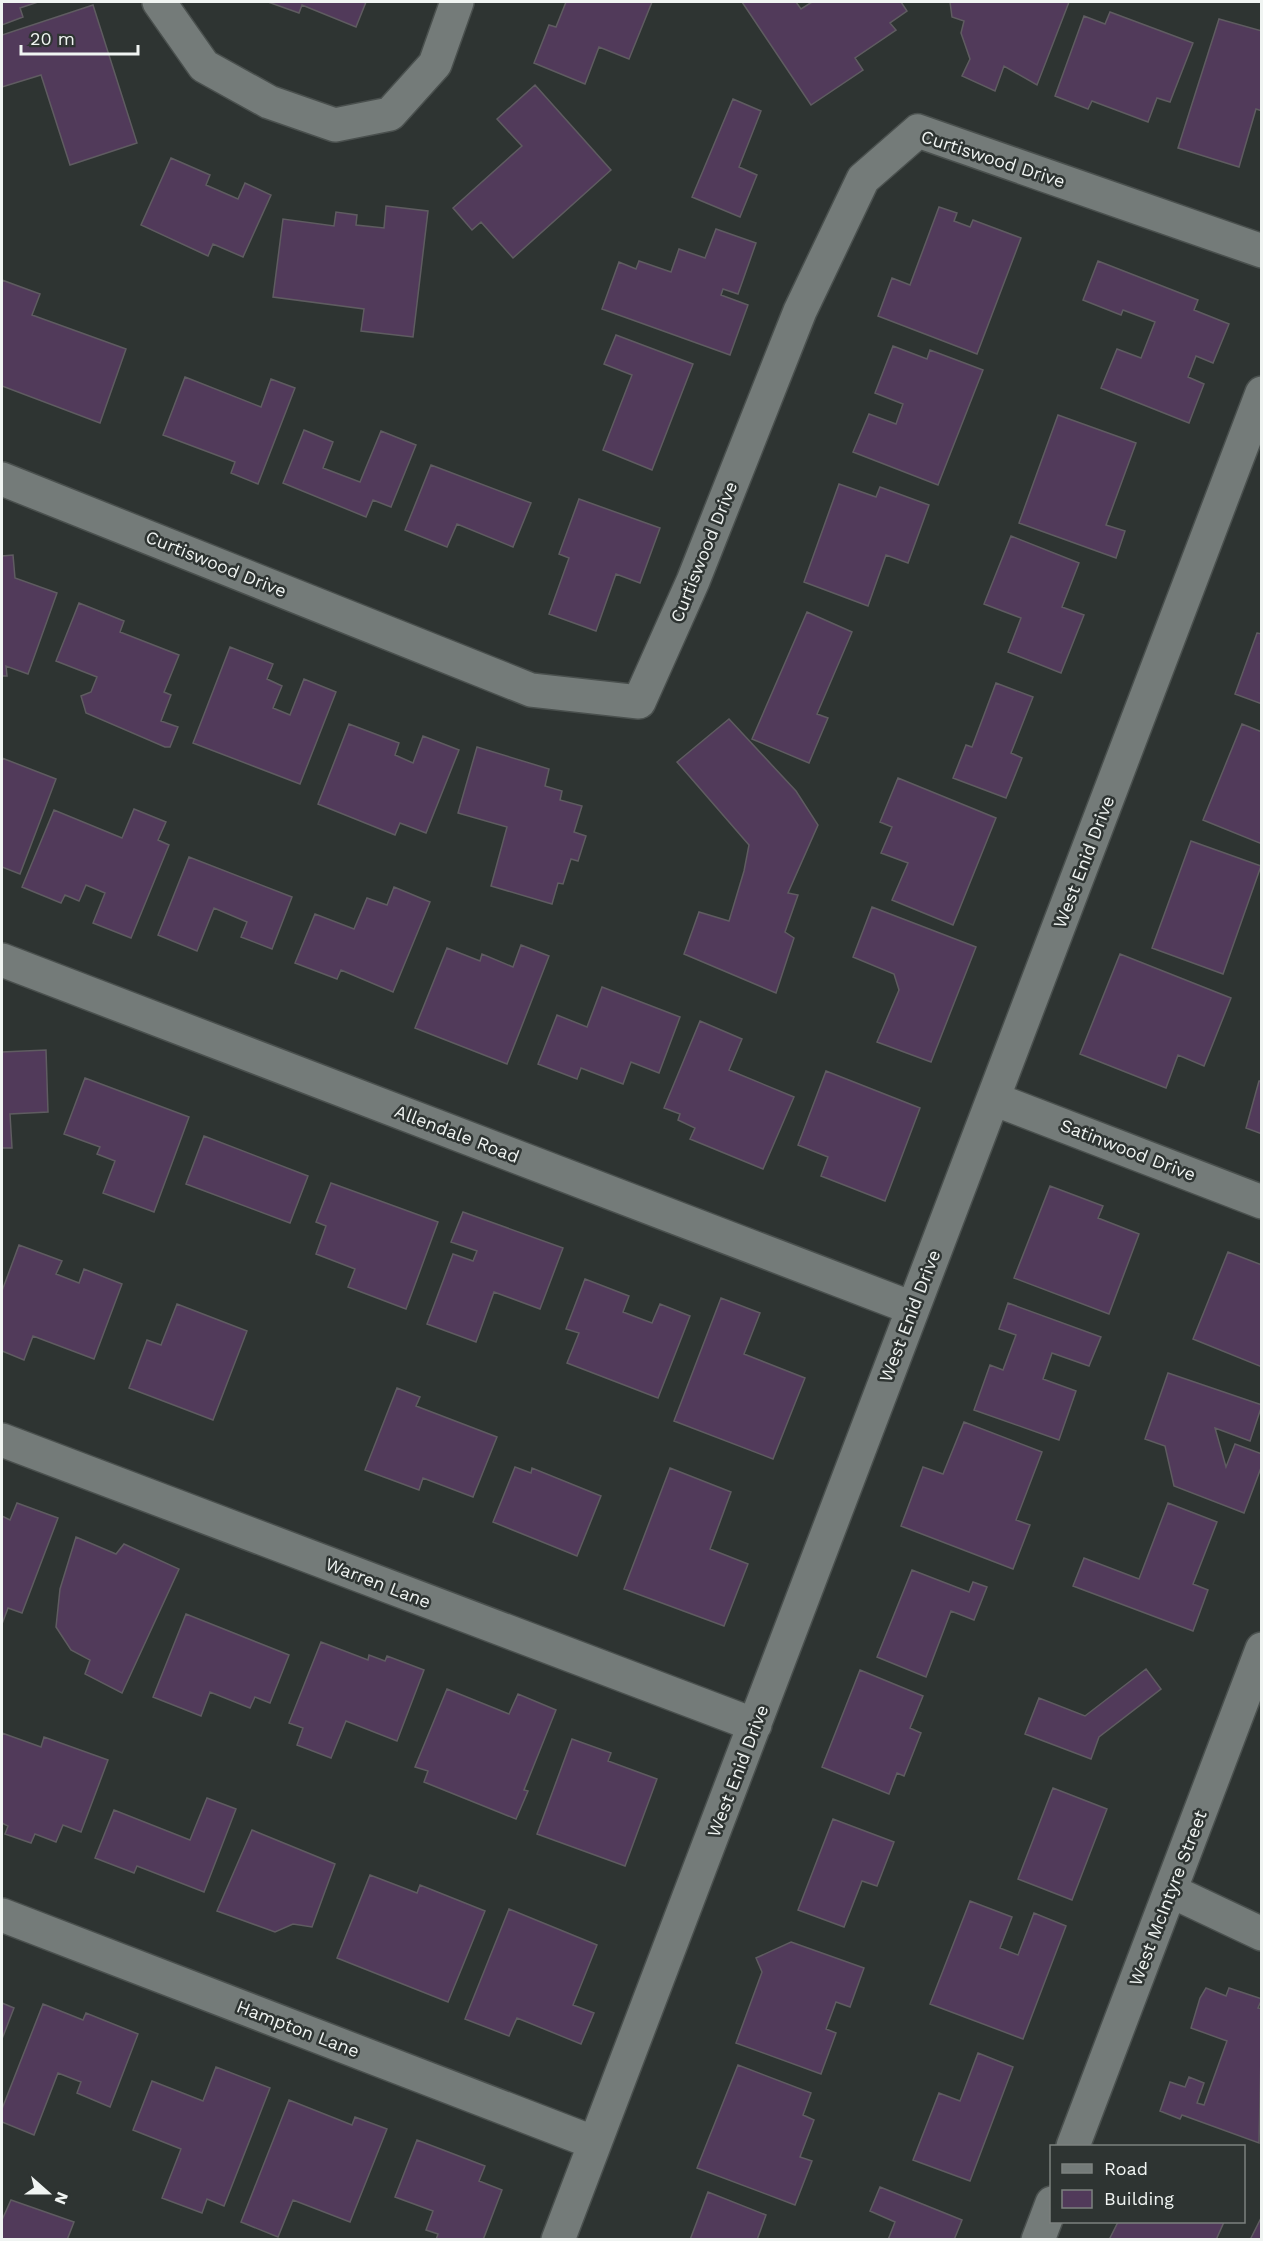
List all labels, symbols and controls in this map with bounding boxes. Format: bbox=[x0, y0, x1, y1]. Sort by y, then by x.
scale bar bbox=[21, 18, 138, 56]
text: 20 m bbox=[30, 28, 75, 49]
street label: Curtiswood Drive bbox=[919, 125, 1068, 192]
street label: Curtiswood Drive bbox=[666, 478, 741, 625]
street label: Curtiswood Drive bbox=[143, 526, 290, 601]
street label: West Enid Drive bbox=[1049, 793, 1118, 931]
street label: Allendale Road bbox=[392, 1100, 523, 1167]
street label: Satinwood Drive bbox=[1058, 1114, 1199, 1185]
street label: West Enid Drive bbox=[875, 1247, 944, 1385]
street label: Warren Lane bbox=[322, 1553, 434, 1612]
street label: West Enid Drive bbox=[703, 1702, 772, 1840]
street label: West McIntyre Street bbox=[1124, 1807, 1211, 1989]
street label: Hampton Lane bbox=[234, 1995, 362, 2062]
legend bbox=[1050, 2145, 1245, 2223]
text: Road bbox=[1104, 2158, 1148, 2179]
north arrow bbox=[18, 2163, 78, 2223]
text: Building bbox=[1104, 2188, 1174, 2209]
text: N bbox=[51, 2189, 73, 2207]

